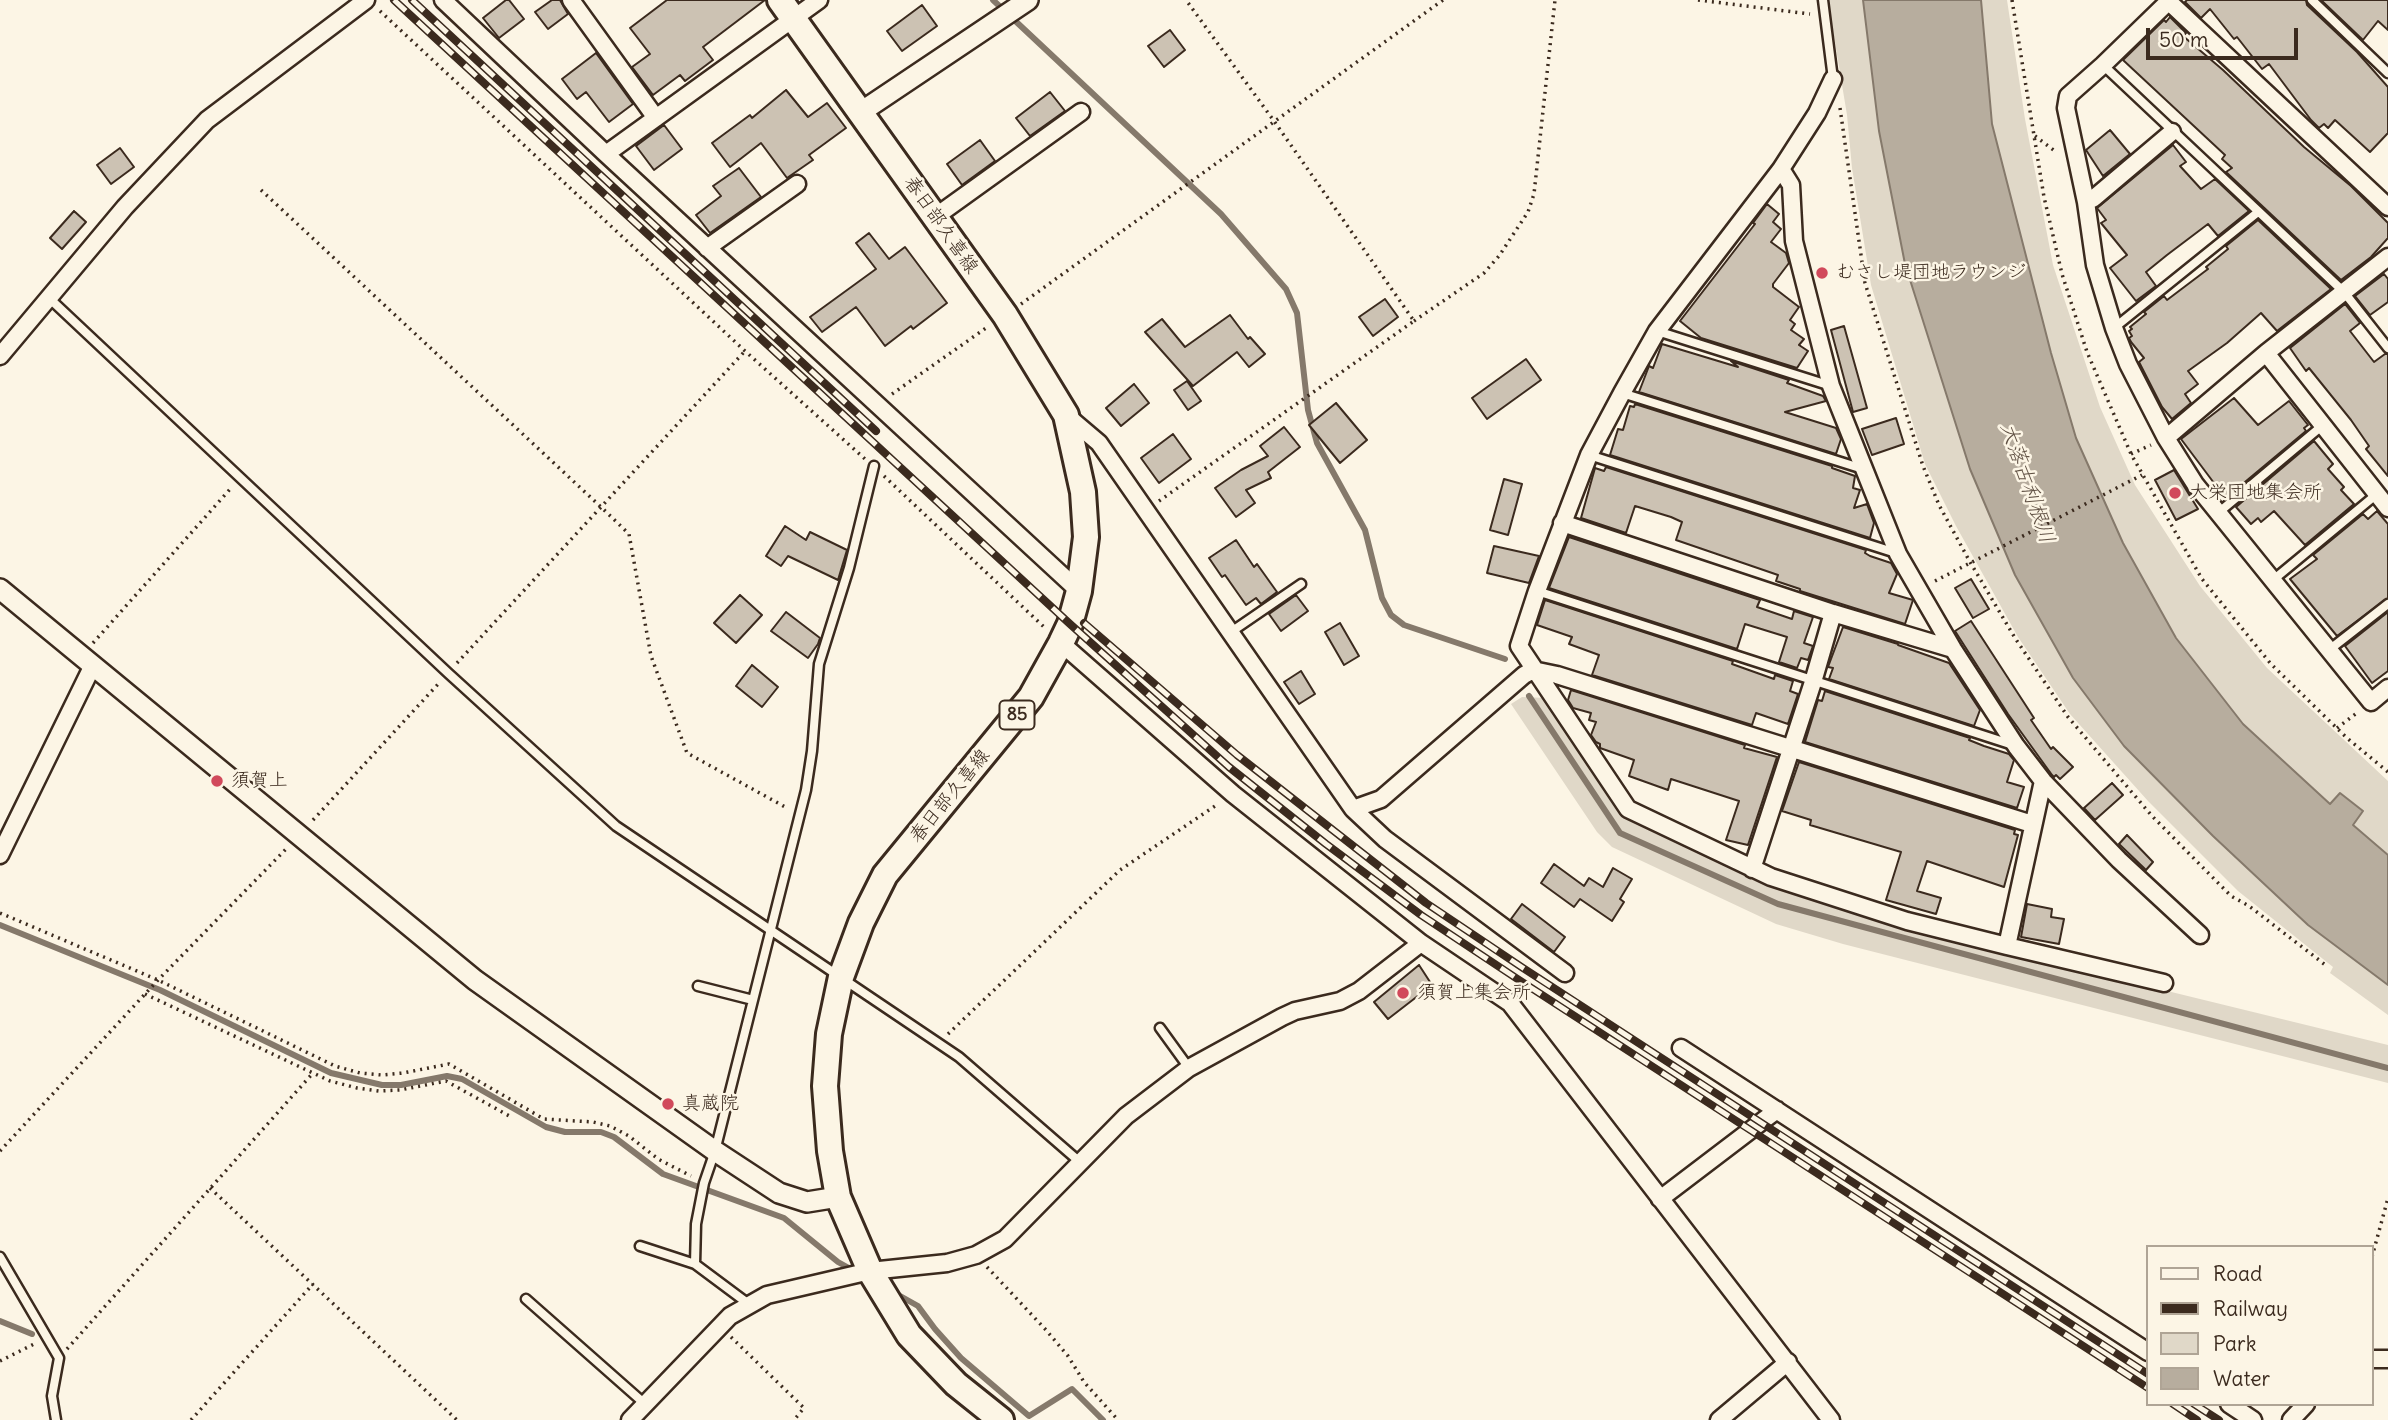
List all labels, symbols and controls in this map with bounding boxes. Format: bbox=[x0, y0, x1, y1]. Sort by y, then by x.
scale bar bbox=[2150, 14, 2302, 58]
text: 50 m bbox=[2159, 26, 2208, 53]
street label: 春日部久喜線 bbox=[899, 172, 983, 278]
place label: むさし堤団地ラウンジ bbox=[1836, 262, 2026, 284]
marker: むさし堤団地ラウンジ bbox=[1814, 265, 1830, 281]
water label: 大落古利根川 bbox=[1995, 419, 2059, 547]
place label: 大栄団地集会所 bbox=[2189, 482, 2322, 504]
marker: 大栄団地集会所 bbox=[2167, 485, 2183, 501]
road number: 85 bbox=[1000, 700, 1034, 730]
street label: 春日部久喜線 bbox=[905, 745, 995, 847]
place label: 須賀上 bbox=[231, 770, 288, 792]
marker: 須賀上 bbox=[209, 773, 225, 789]
place label: 須賀上集会所 bbox=[1417, 982, 1531, 1004]
marker: 須賀上集会所 bbox=[1395, 985, 1411, 1001]
place label: 真蔵院 bbox=[682, 1093, 739, 1115]
marker: 真蔵院 bbox=[660, 1096, 676, 1112]
legend bbox=[2146, 1245, 2374, 1406]
text: Road bbox=[2213, 1260, 2262, 1287]
text: Railway bbox=[2213, 1295, 2288, 1322]
text: Park bbox=[2213, 1330, 2256, 1357]
text: Water bbox=[2213, 1365, 2270, 1392]

